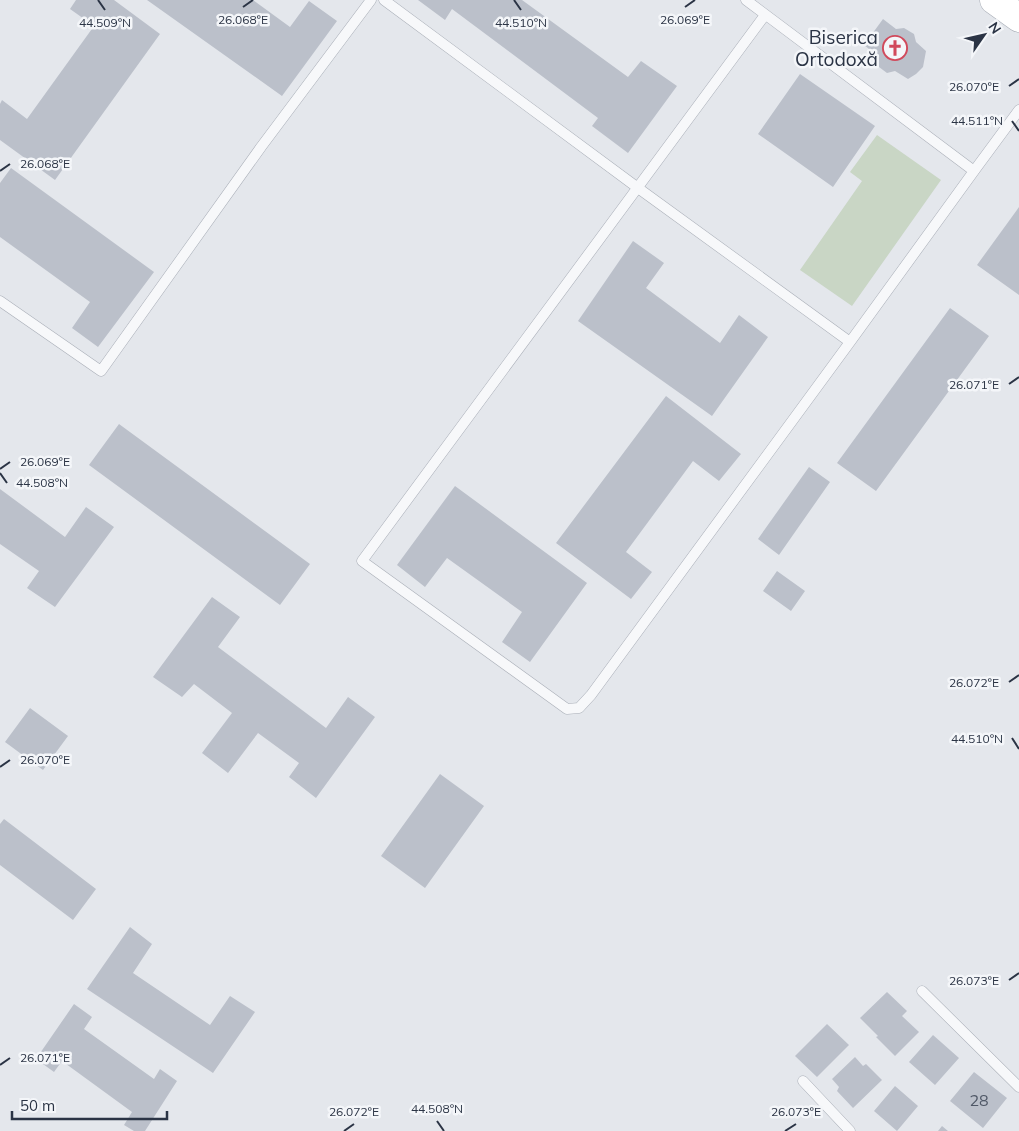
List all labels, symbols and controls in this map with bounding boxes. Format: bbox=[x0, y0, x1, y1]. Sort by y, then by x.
north arrow bbox=[959, 10, 1009, 60]
text: 26.068°E bbox=[218, 12, 268, 27]
text: 26.069°E bbox=[660, 12, 710, 27]
text: 44.509°N bbox=[79, 15, 131, 30]
text: 44.510°N bbox=[495, 15, 547, 30]
text: N bbox=[984, 18, 1005, 37]
place label: Biserica Ortodoxă bbox=[795, 25, 878, 71]
church icon: Biserica Ortodoxă bbox=[882, 35, 908, 61]
text: 26.070°E bbox=[949, 79, 999, 94]
text: 44.511°N bbox=[951, 113, 1003, 128]
text: 26.068°E bbox=[20, 156, 70, 171]
text: 26.071°E bbox=[949, 377, 999, 392]
text: 26.069°E bbox=[20, 454, 70, 469]
text: 44.508°N bbox=[16, 475, 68, 490]
text: 26.072°E bbox=[949, 675, 999, 690]
text: 44.510°N bbox=[951, 731, 1003, 746]
text: 26.070°E bbox=[20, 752, 70, 767]
text: 26.073°E bbox=[949, 973, 999, 988]
text: 26.071°E bbox=[20, 1050, 70, 1065]
scale bar bbox=[12, 1088, 168, 1120]
house number: 28 bbox=[969, 1090, 989, 1110]
text: 50 m bbox=[20, 1096, 55, 1115]
text: 44.508°N bbox=[411, 1101, 463, 1116]
text: 26.072°E bbox=[329, 1104, 379, 1119]
text: 26.073°E bbox=[771, 1104, 821, 1119]

